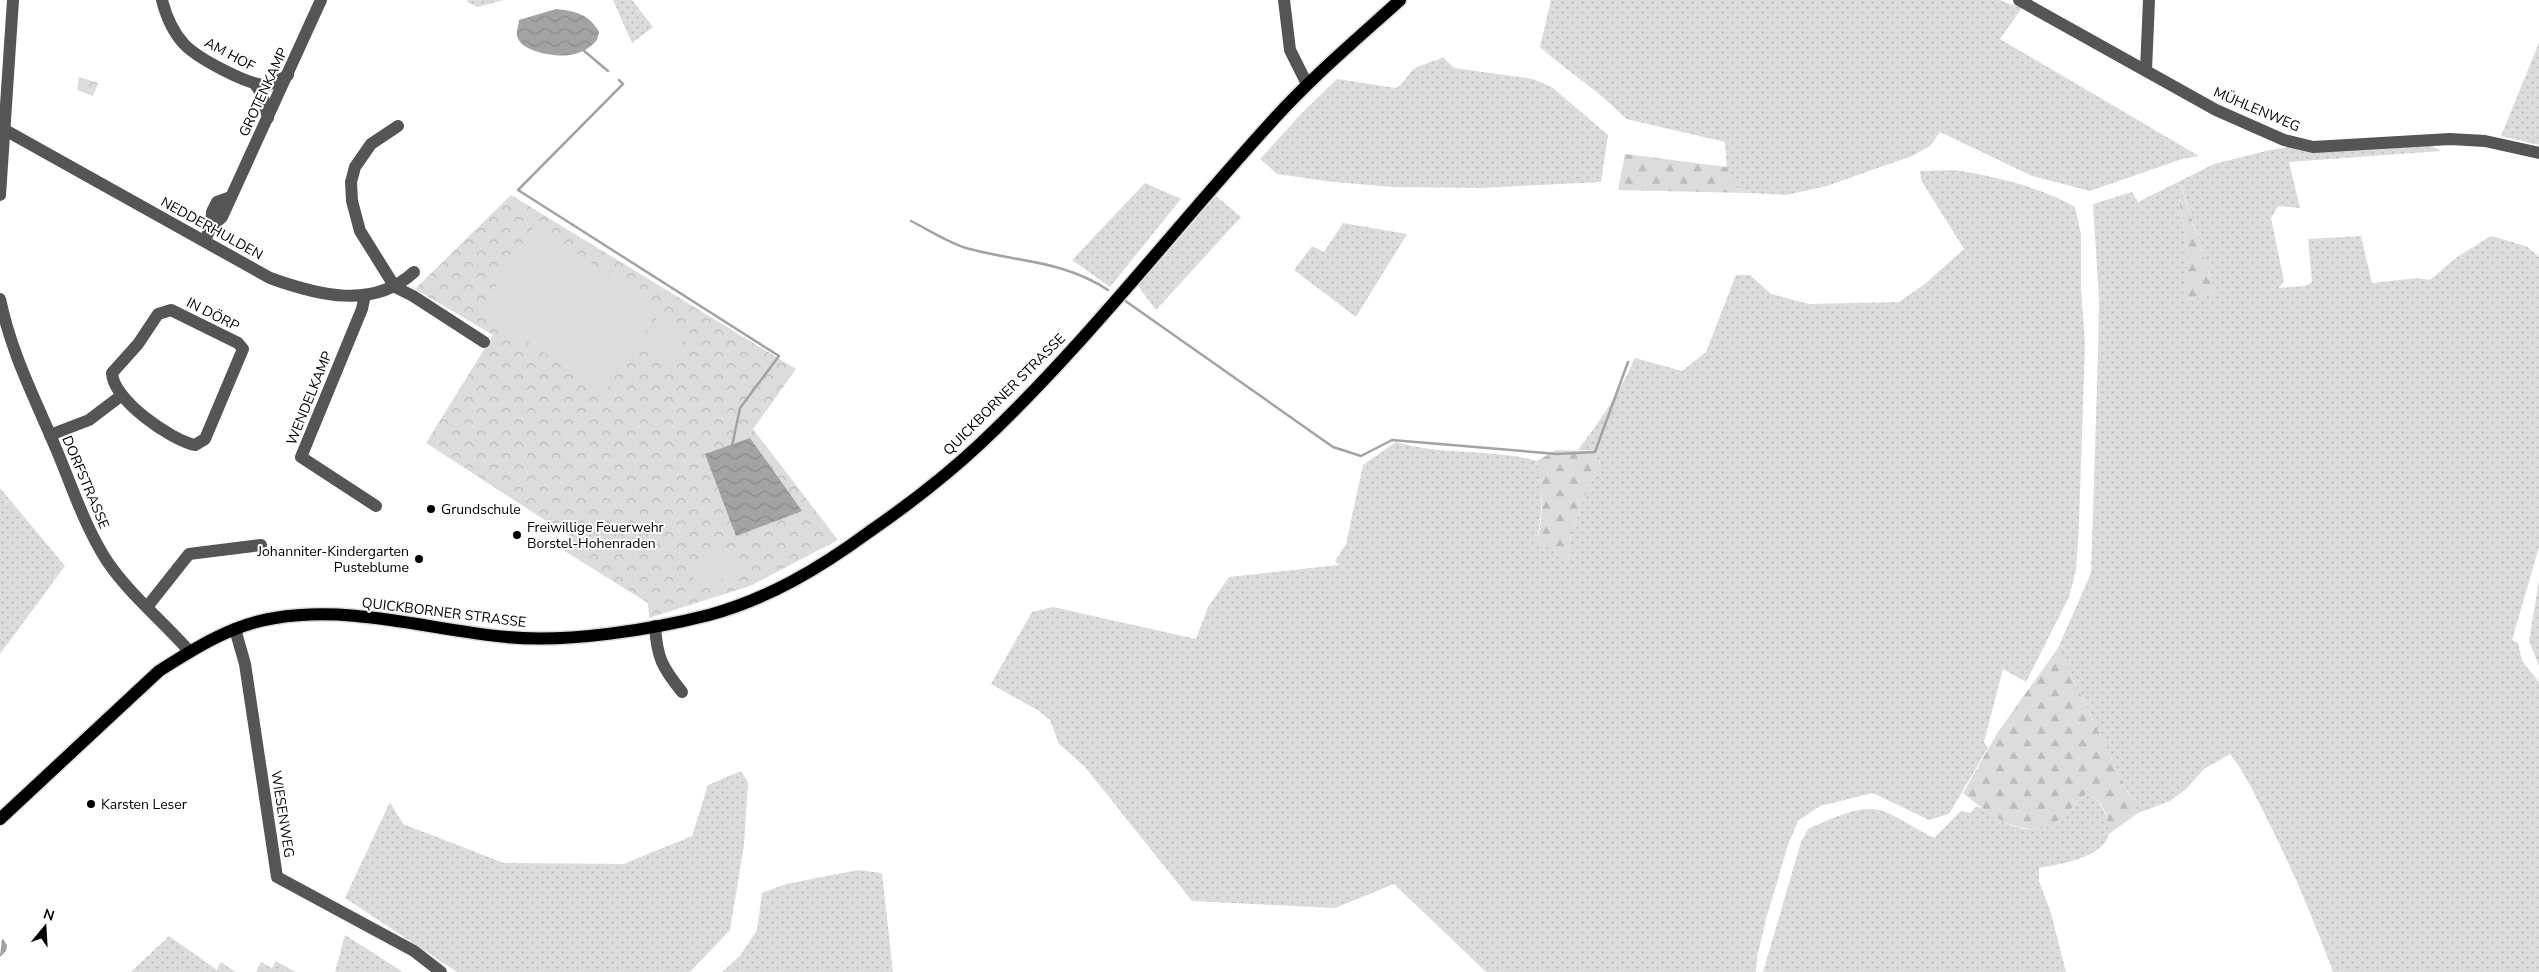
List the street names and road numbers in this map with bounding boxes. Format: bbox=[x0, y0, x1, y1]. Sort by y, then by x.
street label: AM HOF bbox=[201, 33, 259, 76]
street label: GROTENKAMP bbox=[235, 45, 292, 140]
street label: MÜHLENWEG bbox=[2210, 83, 2303, 136]
street label: NEDDERHULDEN bbox=[157, 192, 266, 264]
street label: IN DÖRP bbox=[183, 293, 243, 336]
street label: QUICKBORNER STRASSE bbox=[939, 329, 1070, 460]
street label: WENDELKAMP bbox=[282, 348, 337, 448]
street label: DORFSTRASSE bbox=[57, 433, 114, 532]
street label: QUICKBORNER STRASSE bbox=[361, 593, 527, 632]
street label: WIESENWEG bbox=[266, 769, 299, 859]

